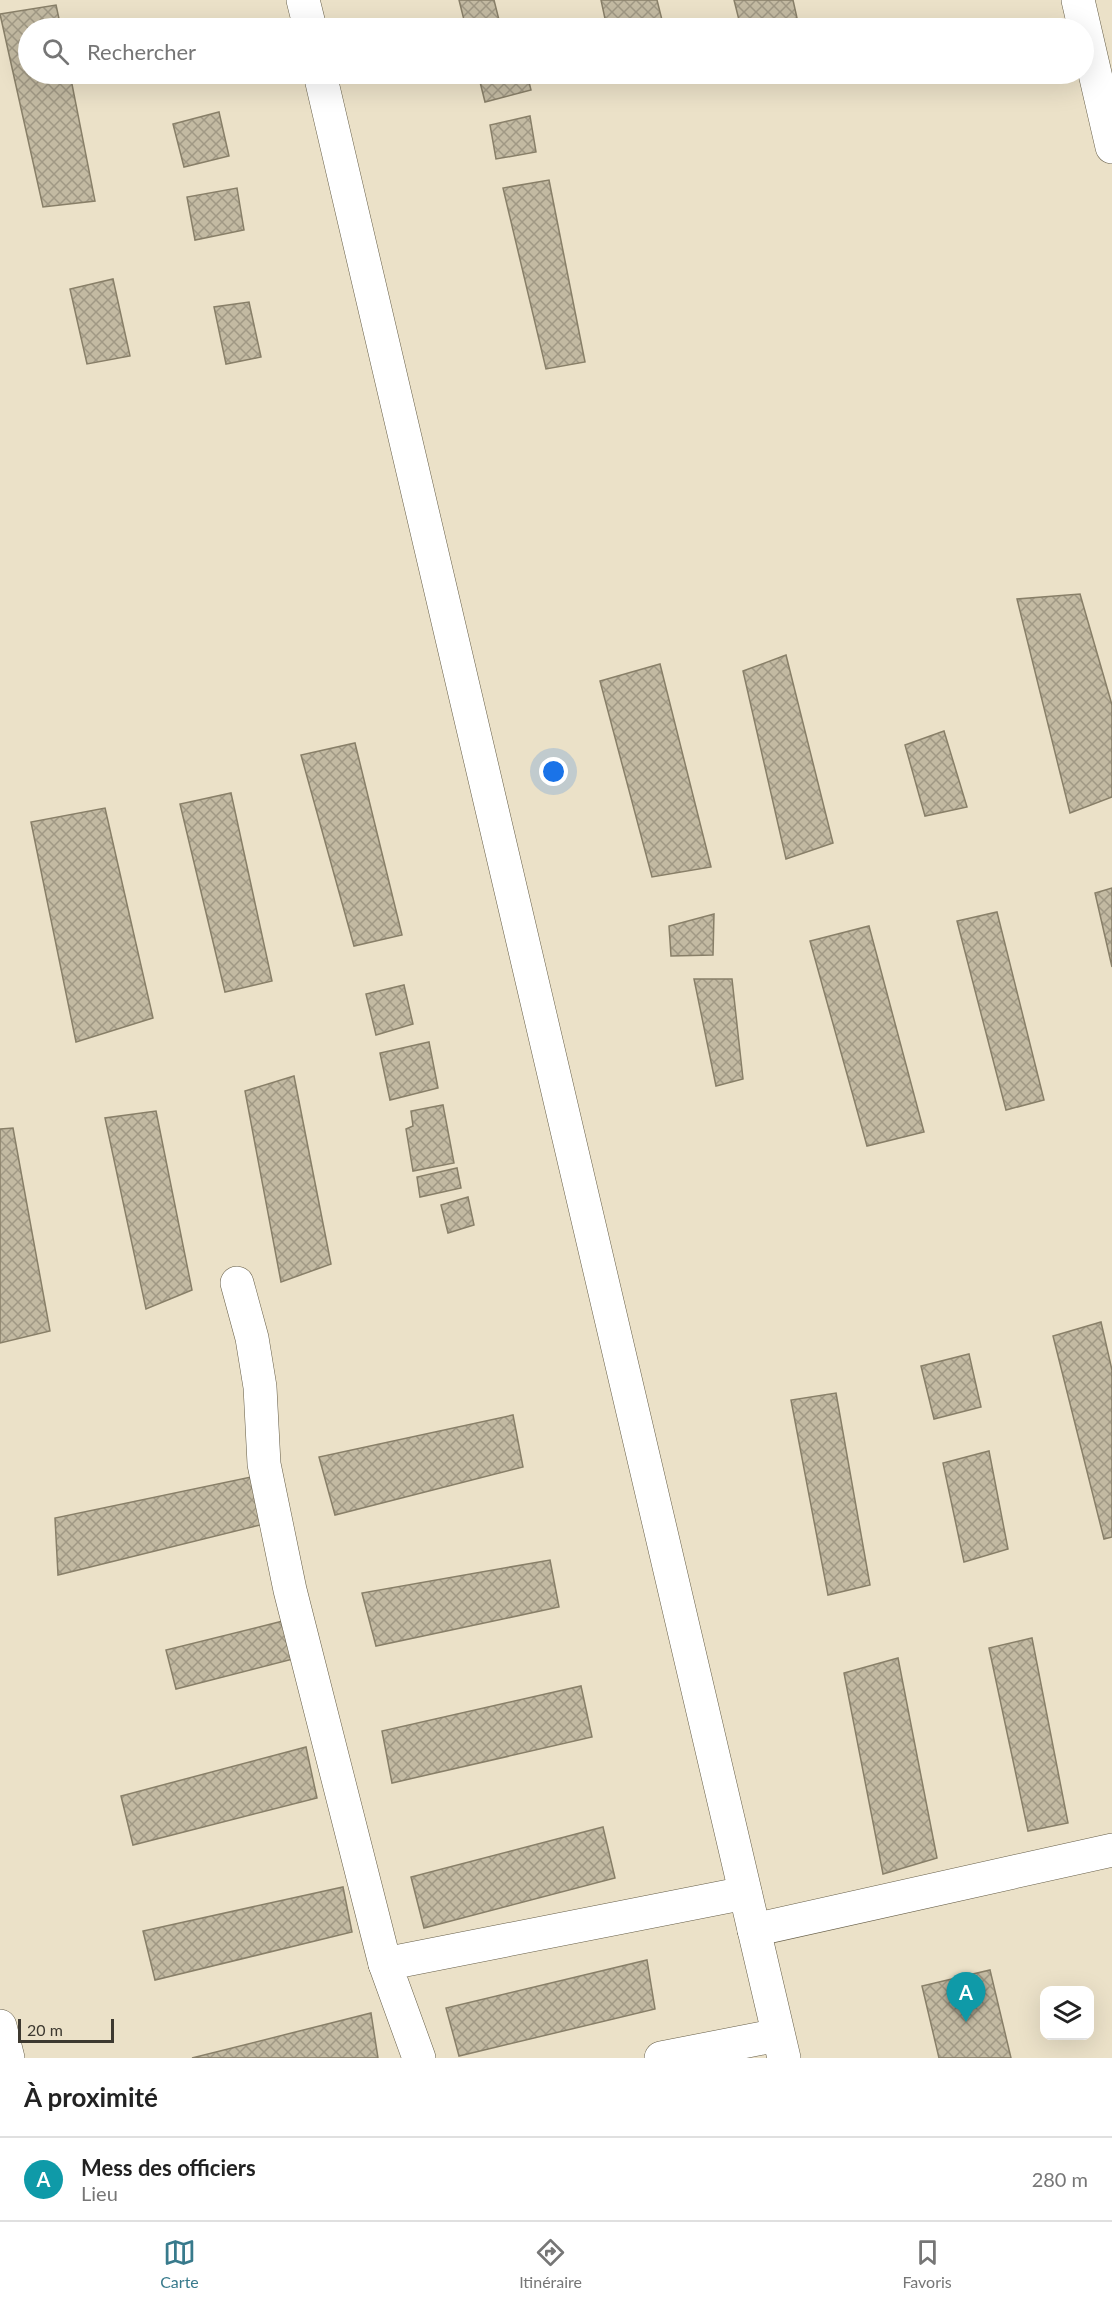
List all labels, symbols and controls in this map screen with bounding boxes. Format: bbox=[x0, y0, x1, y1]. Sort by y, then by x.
search box bbox=[18, 18, 1094, 84]
icon: search bbox=[39, 35, 72, 68]
text: Rechercher bbox=[87, 38, 196, 65]
your location bbox=[539, 757, 568, 786]
pin: A bbox=[946, 1972, 986, 2022]
map controls bbox=[1040, 1986, 1094, 2040]
button: layers bbox=[1040, 1986, 1094, 2040]
scale bar bbox=[18, 2016, 114, 2044]
text: 20 m bbox=[27, 2020, 63, 2039]
text: À proximité bbox=[24, 2081, 158, 2113]
text: Mess des officiers bbox=[81, 2154, 256, 2181]
text: A bbox=[37, 2167, 50, 2191]
text: 280 m bbox=[1032, 2167, 1088, 2191]
text: Lieu bbox=[81, 2181, 118, 2205]
tab: Carte bbox=[160, 2236, 199, 2291]
tab: Itinéraire bbox=[519, 2236, 582, 2291]
tab: Favoris bbox=[902, 2236, 952, 2291]

